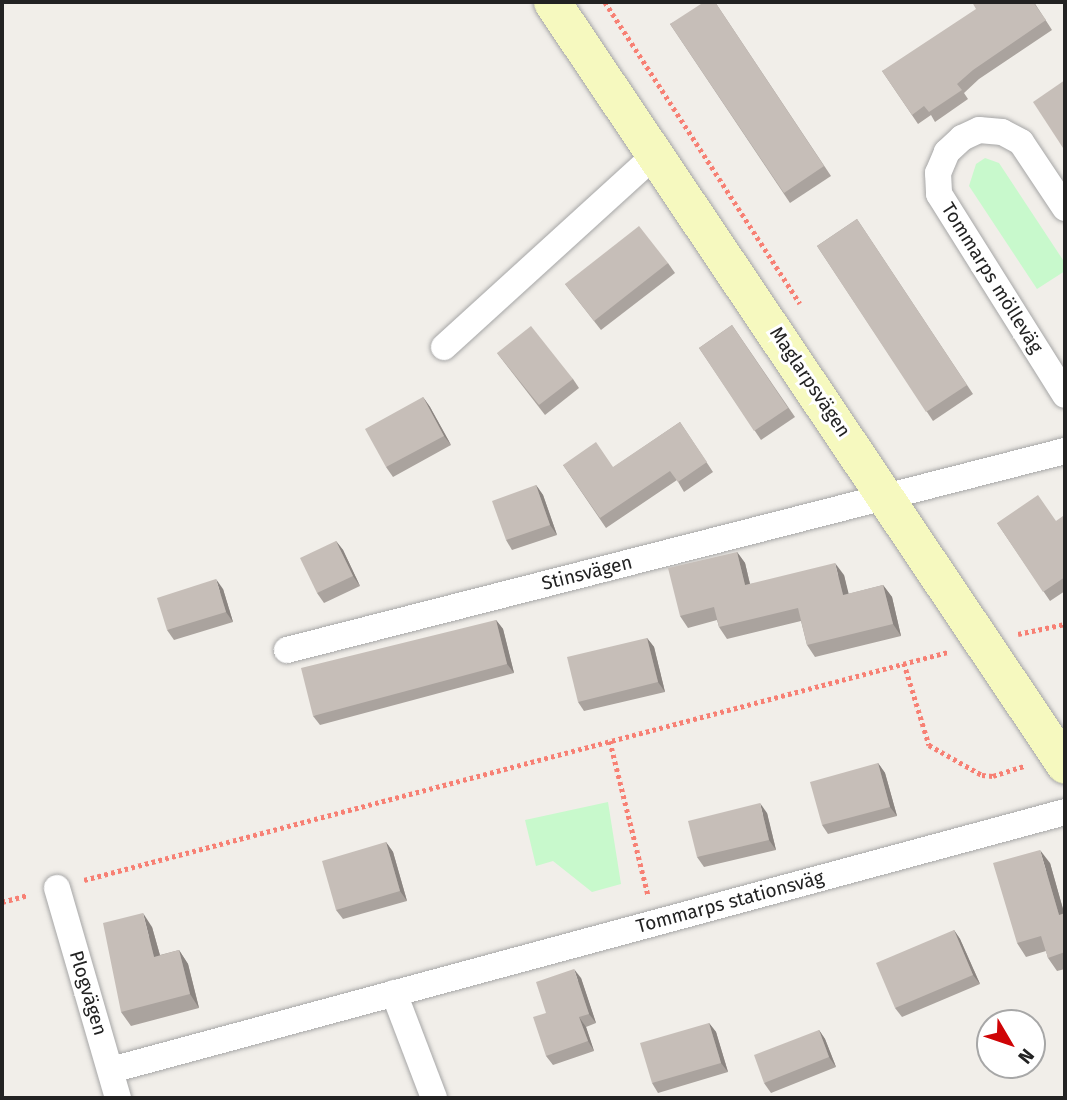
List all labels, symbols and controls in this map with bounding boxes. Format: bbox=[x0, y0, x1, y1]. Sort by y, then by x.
street label: Tommarps mölleväg bbox=[936, 199, 1048, 357]
street label: Maglarpsvägen bbox=[765, 323, 855, 441]
street label: Stinsvägen bbox=[539, 551, 635, 595]
street label: Tommarps stationsväg bbox=[634, 866, 826, 938]
street label: Plogvägen bbox=[64, 948, 112, 1038]
north arrow bbox=[976, 1009, 1046, 1079]
text: N bbox=[1013, 1044, 1039, 1068]

